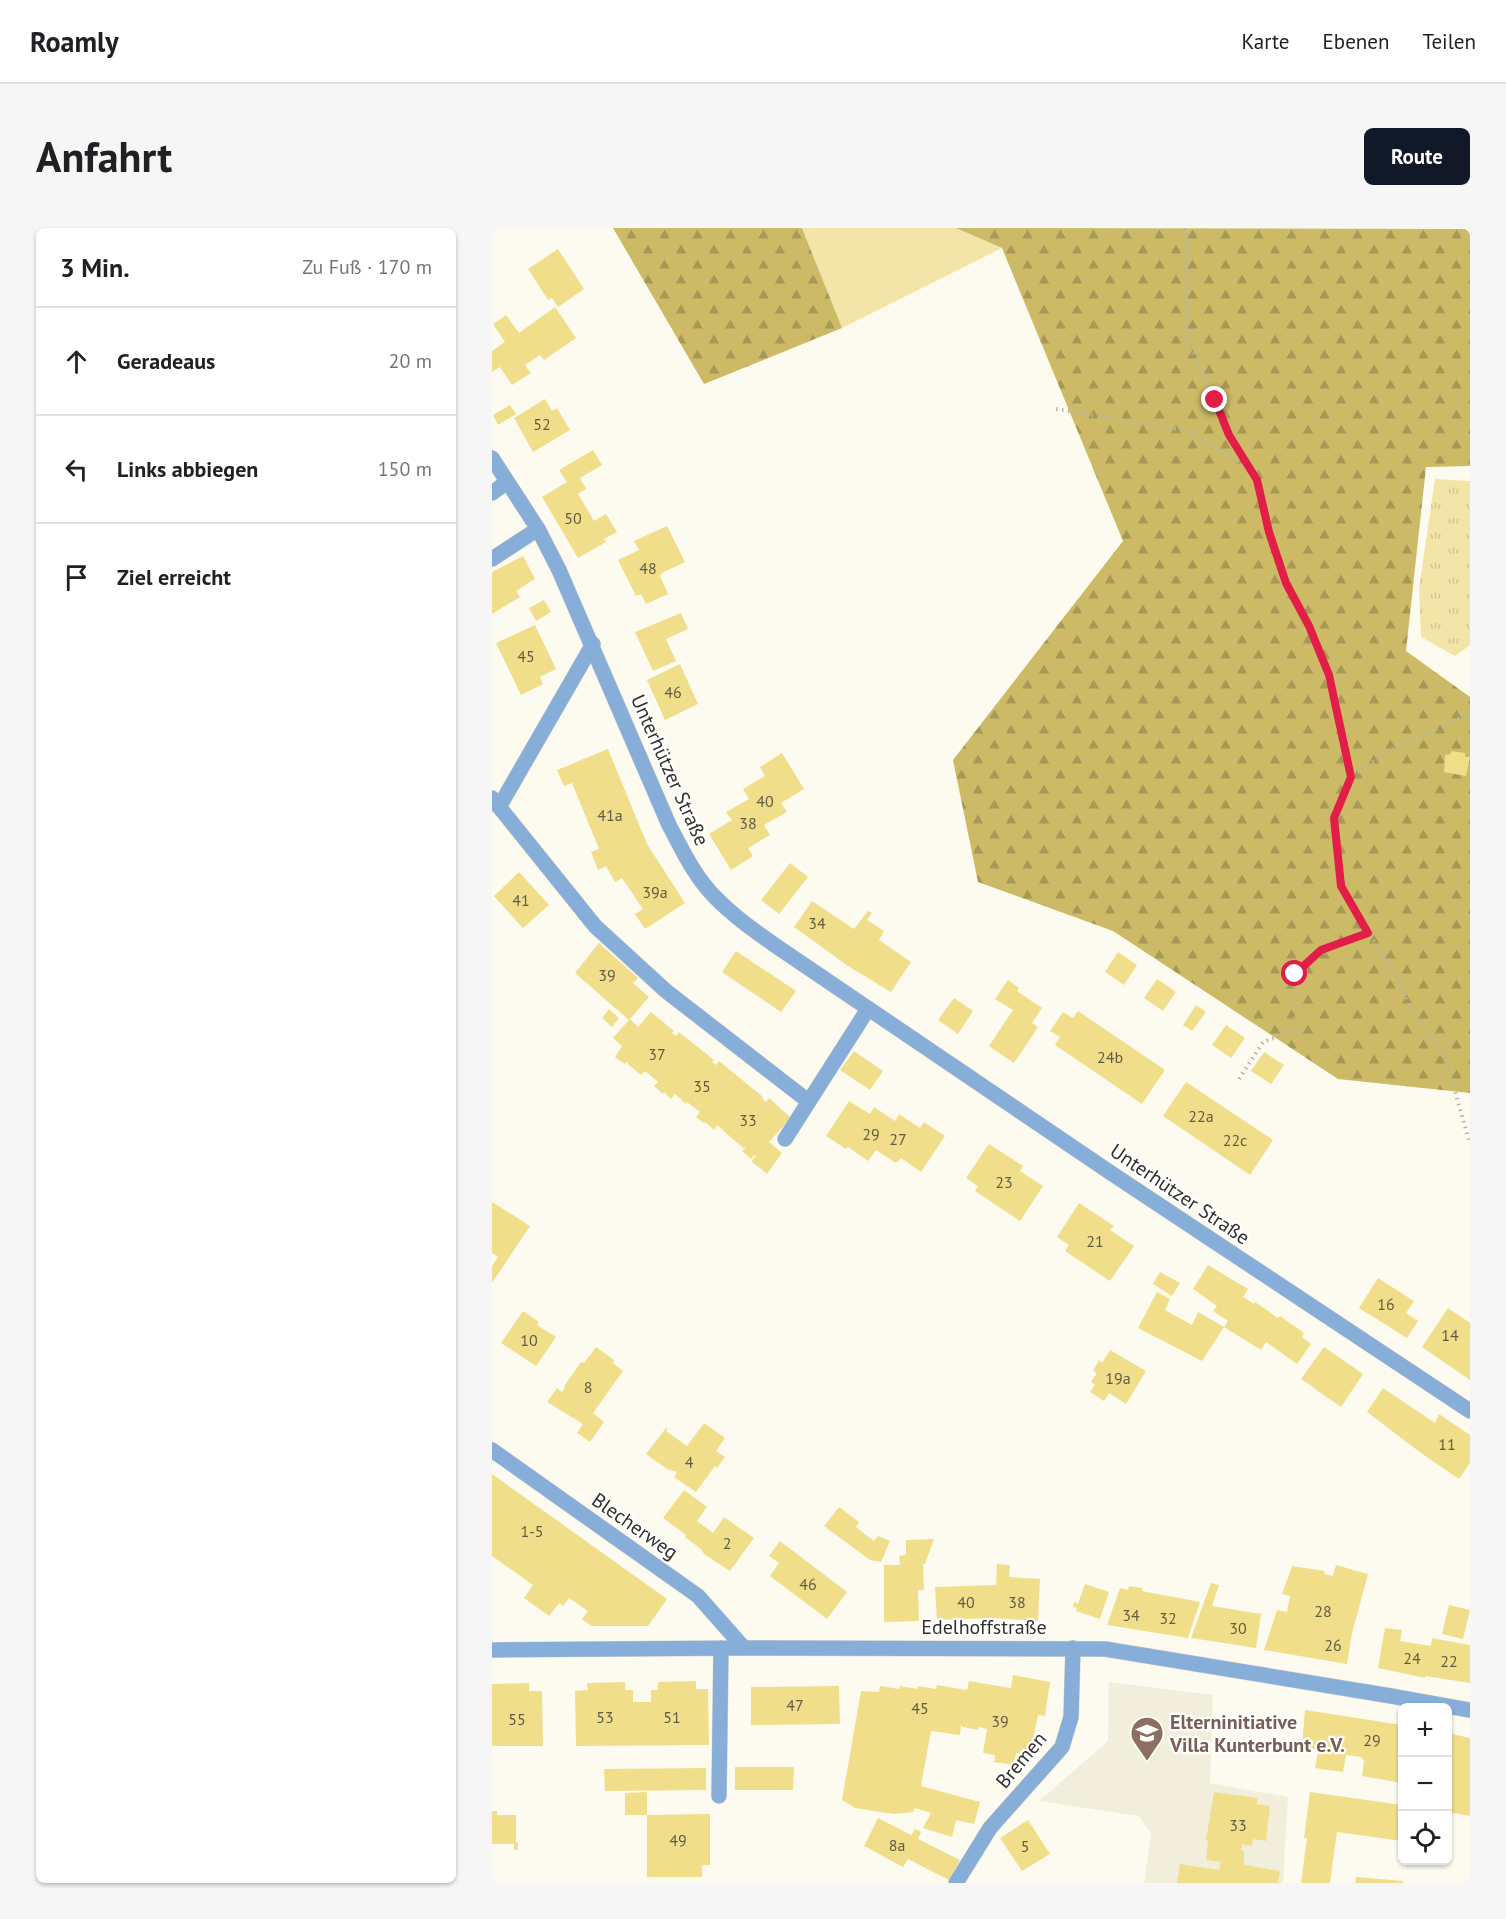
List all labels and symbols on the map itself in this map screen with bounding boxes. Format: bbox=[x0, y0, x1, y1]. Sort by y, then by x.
route end bbox=[1201, 386, 1227, 412]
house number: 52 bbox=[533, 414, 551, 434]
house number: 50 bbox=[564, 508, 582, 528]
house number: 48 bbox=[639, 558, 657, 578]
house number: 45 bbox=[517, 646, 535, 666]
house number: 46 bbox=[664, 682, 682, 702]
street label: Unterhützer Straße bbox=[625, 690, 715, 850]
house number: 40 bbox=[756, 791, 774, 811]
house number: 41a bbox=[597, 805, 623, 825]
house number: 38 bbox=[739, 813, 757, 833]
house number: 39a bbox=[642, 882, 668, 902]
house number: 41 bbox=[512, 890, 530, 910]
house number: 34 bbox=[808, 913, 826, 933]
route start bbox=[1281, 960, 1307, 986]
house number: 39 bbox=[598, 965, 616, 985]
house number: 37 bbox=[648, 1044, 666, 1064]
house number: 24b bbox=[1097, 1047, 1123, 1067]
house number: 35 bbox=[693, 1076, 711, 1096]
house number: 22a bbox=[1188, 1106, 1214, 1126]
house number: 33 bbox=[739, 1110, 757, 1130]
house number: 29 bbox=[862, 1124, 880, 1144]
house number: 27 bbox=[889, 1129, 907, 1149]
house number: 22c bbox=[1223, 1130, 1247, 1150]
street label: Unterhützer Straße bbox=[1105, 1138, 1255, 1250]
house number: 23 bbox=[995, 1172, 1013, 1192]
house number: 21 bbox=[1086, 1231, 1104, 1251]
house number: 16 bbox=[1377, 1294, 1395, 1314]
house number: 14 bbox=[1441, 1325, 1459, 1345]
house number: 10 bbox=[520, 1330, 538, 1350]
house number: 19a bbox=[1105, 1368, 1131, 1388]
house number: 8 bbox=[584, 1377, 592, 1397]
house number: 11 bbox=[1438, 1434, 1456, 1454]
house number: 4 bbox=[685, 1452, 694, 1472]
street label: Blecherweg bbox=[587, 1487, 683, 1565]
house number: 1-5 bbox=[520, 1521, 544, 1541]
house number: 2 bbox=[723, 1533, 731, 1553]
house number: 46 bbox=[799, 1574, 817, 1594]
house number: 40 bbox=[957, 1592, 975, 1612]
house number: 38 bbox=[1008, 1592, 1026, 1612]
house number: 28 bbox=[1314, 1601, 1332, 1621]
house number: 34 bbox=[1122, 1605, 1140, 1625]
house number: 32 bbox=[1159, 1608, 1177, 1628]
street label: Edelhoffstraße bbox=[921, 1614, 1047, 1640]
house number: 30 bbox=[1229, 1618, 1247, 1638]
house number: 26 bbox=[1324, 1635, 1342, 1655]
house number: 24 bbox=[1403, 1648, 1421, 1668]
house number: 22 bbox=[1440, 1651, 1458, 1671]
house number: 47 bbox=[786, 1695, 804, 1715]
house number: 45 bbox=[911, 1698, 929, 1718]
house number: 53 bbox=[596, 1707, 614, 1727]
house number: 51 bbox=[663, 1707, 681, 1727]
house number: 55 bbox=[508, 1709, 526, 1729]
place label: Elterninitiative Villa Kunterbunt e.V. bbox=[1169, 1709, 1345, 1758]
house number: 39 bbox=[991, 1711, 1009, 1731]
school or university icon: Elterninitiative Villa Kunterbunt e.V. bbox=[1129, 1715, 1165, 1762]
street label: Bremen bbox=[990, 1726, 1052, 1794]
house number: 29 bbox=[1363, 1730, 1381, 1750]
house number: 33 bbox=[1229, 1815, 1247, 1835]
house number: 49 bbox=[669, 1830, 687, 1850]
house number: 8a bbox=[889, 1835, 905, 1855]
house number: 5 bbox=[1021, 1836, 1029, 1856]

